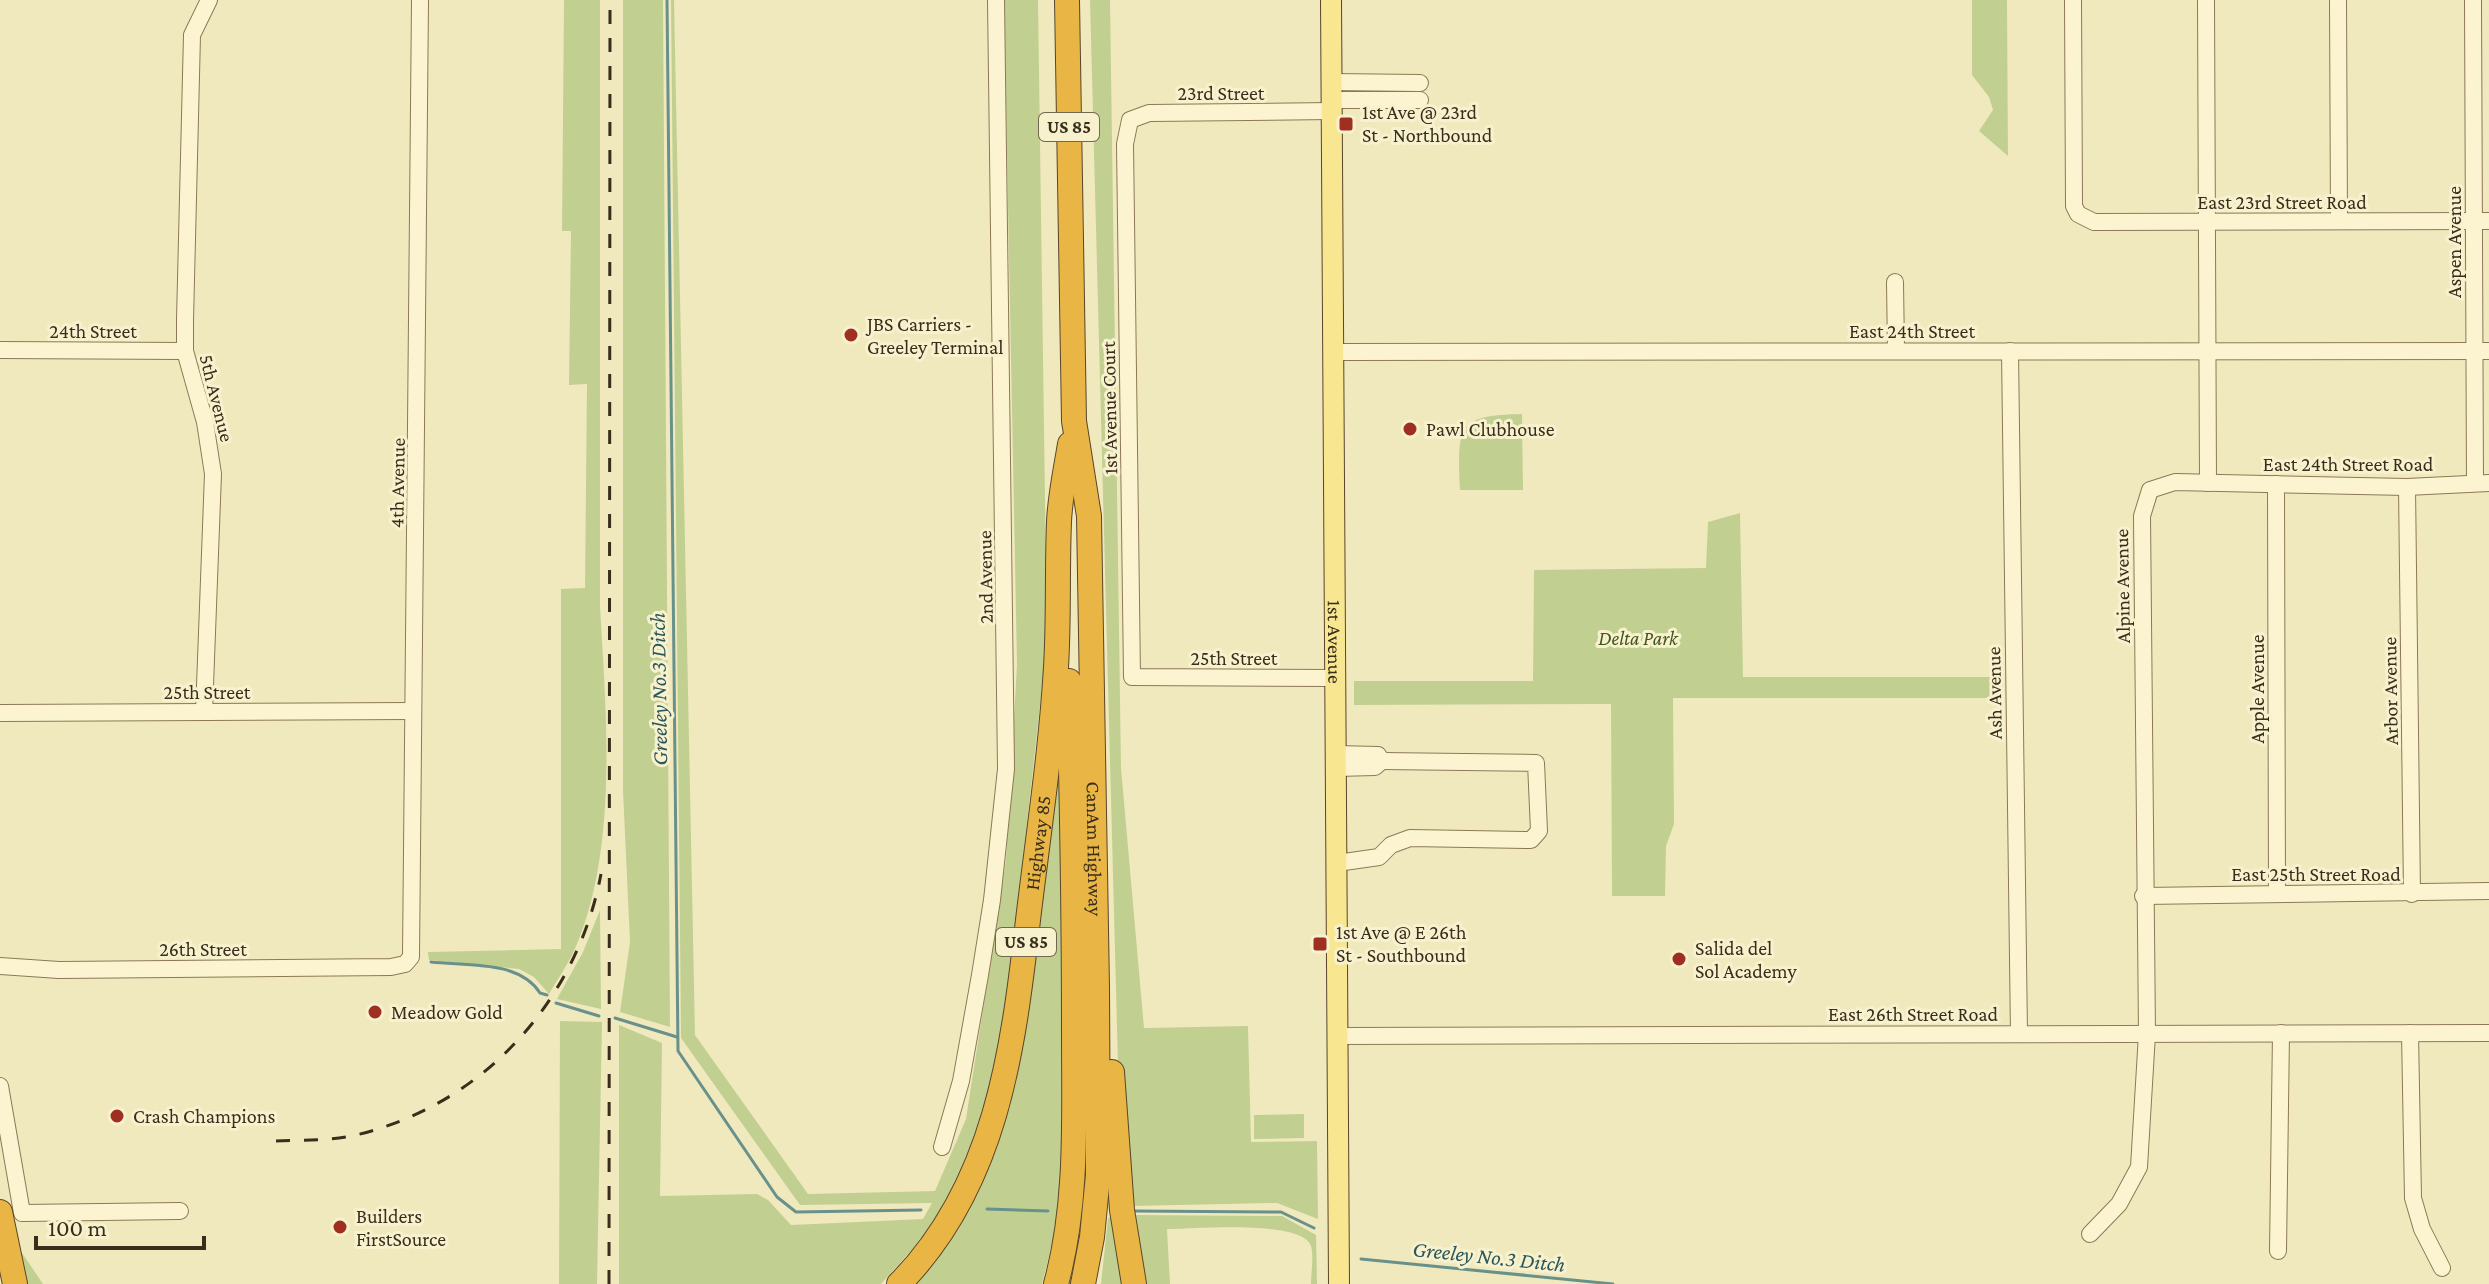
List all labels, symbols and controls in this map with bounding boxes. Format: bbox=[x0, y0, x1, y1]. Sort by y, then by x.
street label: 23rd Street bbox=[1178, 82, 1265, 104]
place label: 1st Ave @ 23rd St - Northbound bbox=[1362, 101, 1493, 146]
road number: US 85 bbox=[1039, 113, 1099, 141]
marker: 1st Ave @ 23rd St - Northbound bbox=[1337, 115, 1355, 133]
street label: Aspen Avenue bbox=[2443, 186, 2466, 298]
street label: East 23rd Street Road bbox=[2197, 191, 2367, 213]
place label: JBS Carriers - Greeley Terminal bbox=[865, 313, 1003, 359]
street label: 24th Street bbox=[49, 320, 137, 342]
street label: East 24th Street bbox=[1849, 320, 1975, 342]
marker: JBS Carriers - Greeley Terminal bbox=[842, 326, 860, 344]
street label: 1st Avenue Court bbox=[1097, 341, 1121, 475]
street label: 5th Avenue bbox=[196, 352, 239, 444]
place label: Pawl Clubhouse bbox=[1426, 418, 1555, 440]
marker: Pawl Clubhouse bbox=[1401, 420, 1419, 438]
street label: 4th Avenue bbox=[385, 437, 409, 528]
street label: East 24th Street Road bbox=[2263, 453, 2434, 475]
street label: Alpine Avenue bbox=[2110, 528, 2135, 643]
street label: 2nd Avenue bbox=[973, 530, 997, 624]
street label: 1st Avenue bbox=[1324, 600, 1346, 684]
water label: Greeley No.3 Ditch bbox=[645, 612, 672, 766]
park label: Delta Park bbox=[1598, 627, 1679, 649]
street label: Apple Avenue bbox=[2246, 634, 2269, 744]
street label: Arbor Avenue bbox=[2378, 636, 2402, 745]
street label: Ash Avenue bbox=[1982, 646, 2006, 739]
street label: 25th Street bbox=[1191, 647, 1278, 669]
street label: 25th Street bbox=[164, 681, 251, 703]
street label: CanAm Highway bbox=[1083, 781, 1107, 917]
street label: Highway 85 bbox=[1021, 794, 1055, 891]
street label: East 25th Street Road bbox=[2231, 863, 2401, 885]
place label: 1st Ave @ E 26th St - Southbound bbox=[1336, 921, 1467, 966]
road number: US 85 bbox=[996, 928, 1056, 956]
marker: 1st Ave @ E 26th St - Southbound bbox=[1311, 935, 1329, 953]
place label: Salida del Sol Academy bbox=[1695, 937, 1798, 983]
street label: 26th Street bbox=[159, 938, 247, 960]
marker: Salida del Sol Academy bbox=[1670, 950, 1688, 968]
place label: Meadow Gold bbox=[391, 1001, 503, 1023]
marker: Meadow Gold bbox=[366, 1003, 384, 1021]
street label: East 26th Street Road bbox=[1828, 1003, 1999, 1025]
place label: Crash Champions bbox=[133, 1105, 275, 1128]
marker: Crash Champions bbox=[108, 1107, 126, 1125]
scale bar bbox=[36, 1200, 204, 1250]
place label: Builders FirstSource bbox=[356, 1205, 446, 1250]
text: 100 m bbox=[48, 1214, 107, 1241]
marker: Builders FirstSource bbox=[331, 1218, 349, 1236]
water label: Greeley No.3 Ditch bbox=[1411, 1236, 1566, 1277]

